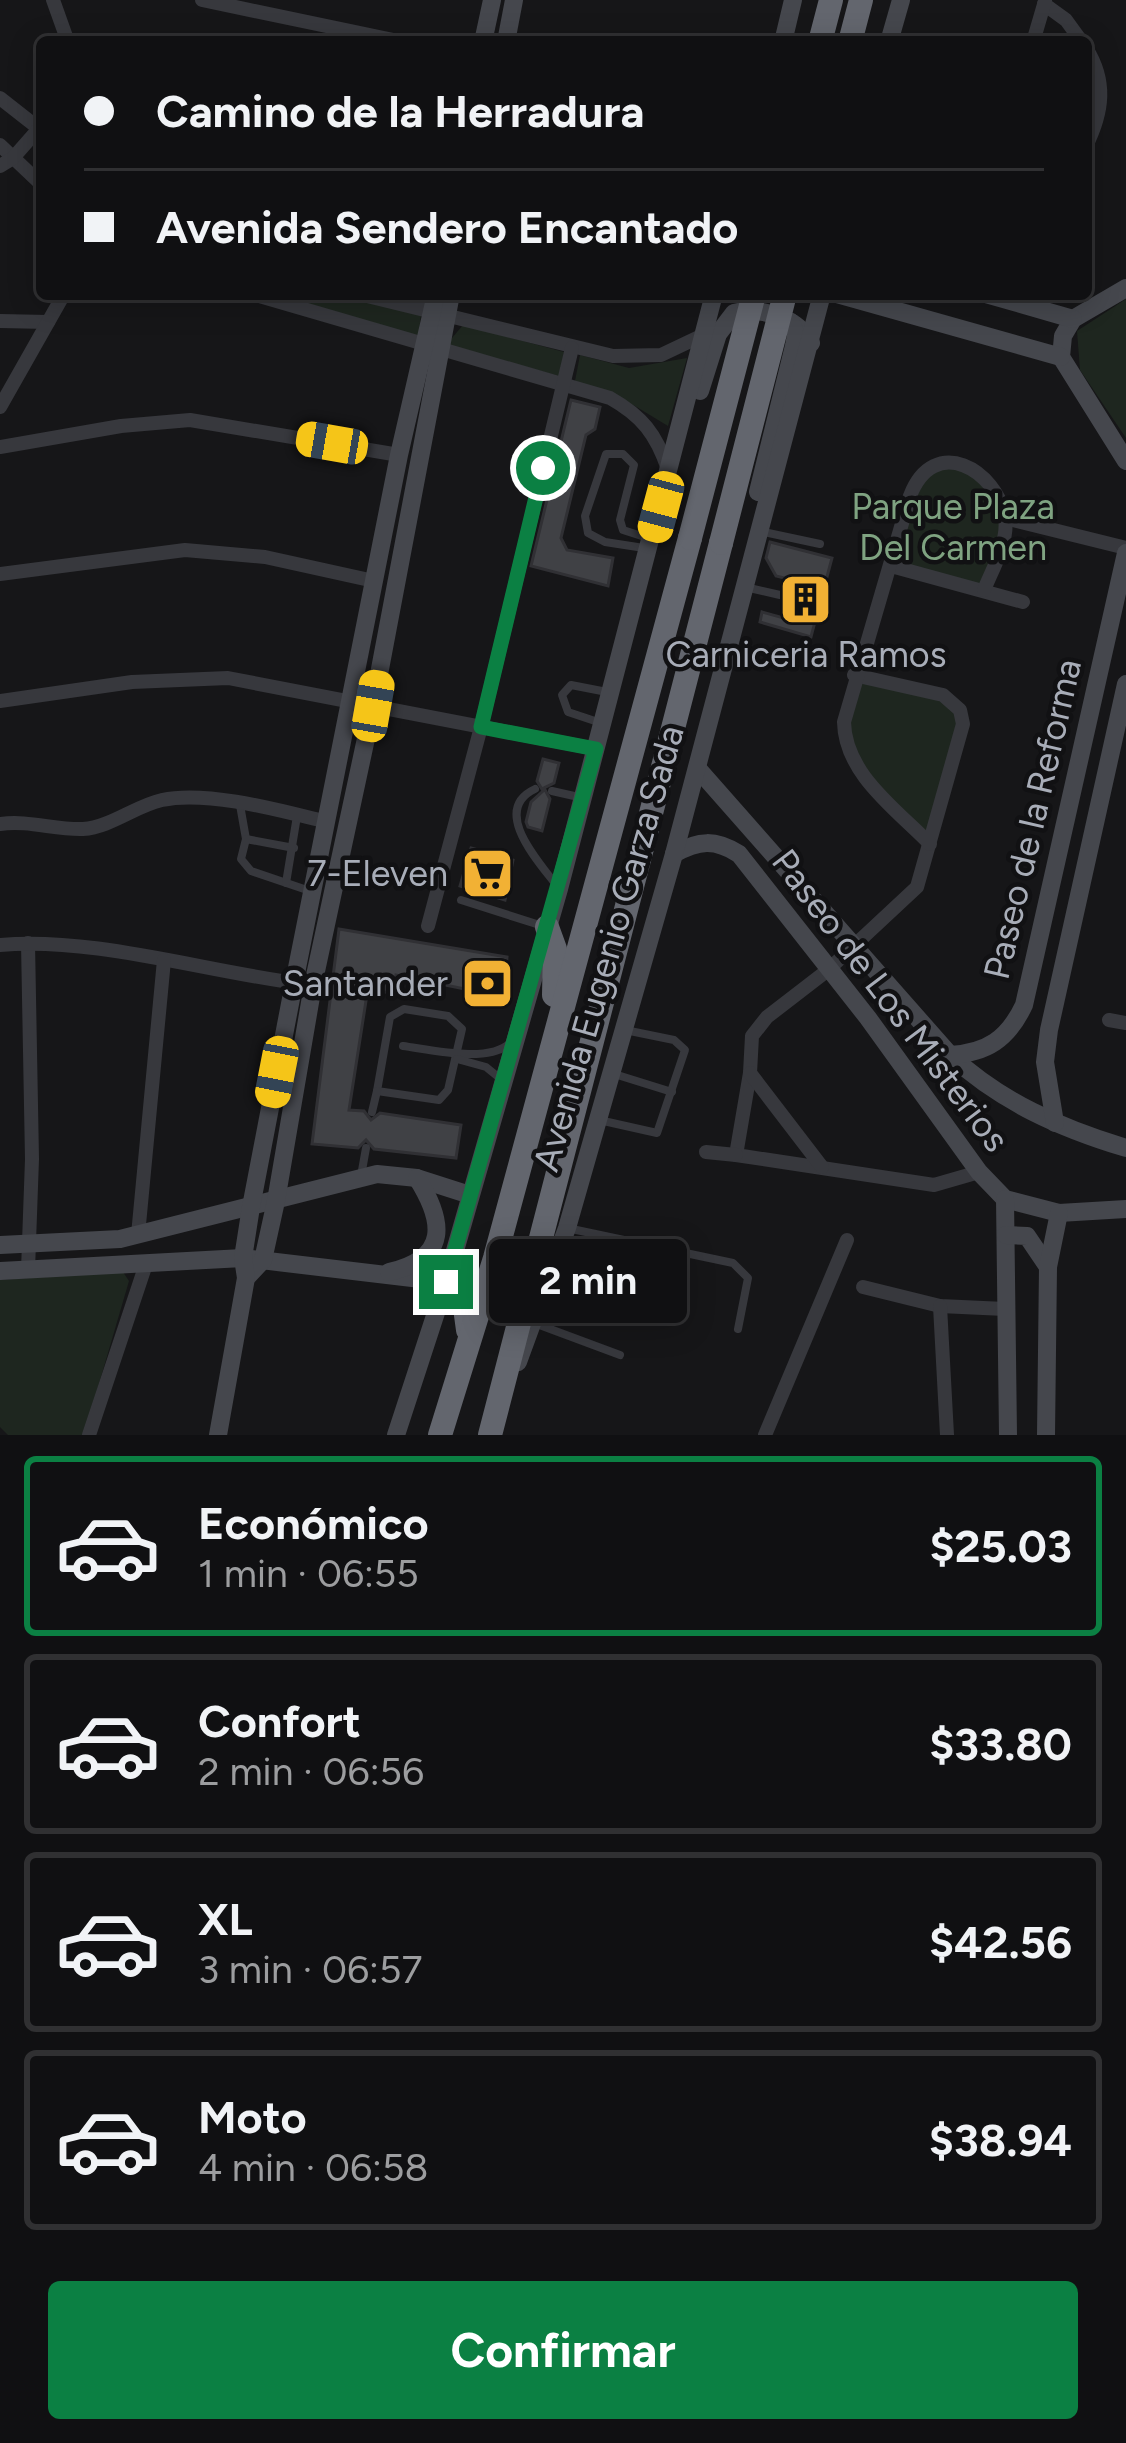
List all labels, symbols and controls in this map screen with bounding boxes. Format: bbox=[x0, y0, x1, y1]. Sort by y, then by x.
text: Camino de la Herradura bbox=[156, 84, 644, 138]
text: Avenida Sendero Encantado bbox=[156, 200, 738, 254]
car bbox=[293, 419, 371, 467]
route start bbox=[516, 441, 570, 495]
car bbox=[634, 468, 688, 546]
park label: Parque Plaza Del Carmen bbox=[851, 485, 1055, 569]
building icon: Carniceria Ramos bbox=[778, 571, 834, 627]
place label: Carniceria Ramos bbox=[665, 633, 947, 676]
street label: Paseo de la Reforma bbox=[975, 655, 1090, 983]
car bbox=[349, 667, 397, 745]
street label: Avenida Eugenio Garza Sada bbox=[524, 720, 693, 1176]
street label: Paseo de Los Misterios bbox=[763, 841, 1018, 1160]
supermarket icon: 7-Eleven bbox=[459, 845, 515, 901]
place label: 7-Eleven bbox=[307, 852, 448, 895]
bank icon: Santander bbox=[459, 955, 515, 1011]
place label: Santander bbox=[283, 962, 448, 1005]
car bbox=[252, 1033, 302, 1111]
callout: 2 min bbox=[488, 1240, 686, 1324]
route end bbox=[419, 1255, 473, 1309]
text: 2 min bbox=[539, 1257, 637, 1304]
icon: car bbox=[54, 1492, 162, 1600]
text: Económico bbox=[198, 1496, 429, 1550]
text: $25.03 bbox=[930, 1519, 1072, 1573]
text: 1 min · 06:55 bbox=[198, 1550, 419, 1597]
icon: car bbox=[54, 1690, 162, 1798]
text: Confort bbox=[198, 1694, 361, 1748]
text: $33.80 bbox=[929, 1717, 1072, 1771]
text: 2 min · 06:56 bbox=[198, 1748, 424, 1795]
icon: car bbox=[54, 1888, 162, 1996]
text: XL bbox=[198, 1892, 253, 1946]
text: $42.56 bbox=[929, 1915, 1072, 1969]
text: 3 min · 06:57 bbox=[198, 1946, 422, 1993]
icon: car bbox=[54, 2086, 162, 2194]
text: Moto bbox=[198, 2090, 307, 2144]
text: $38.94 bbox=[929, 2113, 1072, 2167]
text: 4 min · 06:58 bbox=[198, 2144, 428, 2191]
button: Confirmar bbox=[48, 2281, 1078, 2419]

